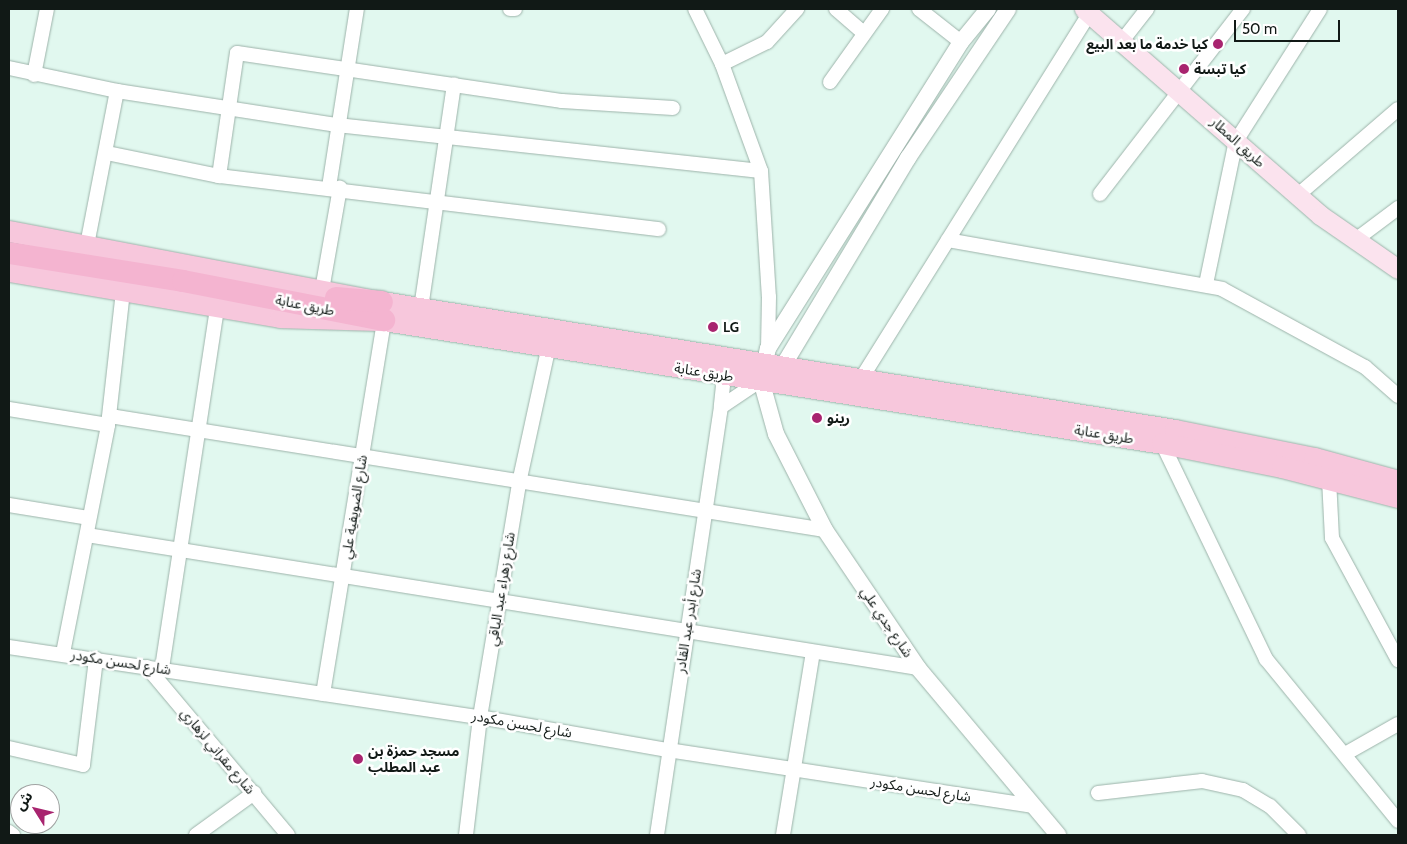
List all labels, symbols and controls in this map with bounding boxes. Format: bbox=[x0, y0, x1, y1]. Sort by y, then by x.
scale bar bbox=[1237, 10, 1343, 42]
text: 50 m bbox=[1242, 20, 1277, 38]
place label: كيا خدمة ما بعد البيع bbox=[1086, 36, 1208, 52]
marker: كيا خدمة ما بعد البيع bbox=[1212, 38, 1224, 50]
place label: كيا تبسة bbox=[1194, 61, 1246, 77]
marker: كيا تبسة bbox=[1178, 63, 1190, 75]
street label: طريق المطار bbox=[1207, 113, 1269, 171]
street label: طريق عنابة bbox=[274, 291, 336, 319]
place label: LG bbox=[723, 319, 739, 335]
marker: LG bbox=[707, 321, 719, 333]
street label: طريق عنابة bbox=[673, 359, 735, 385]
place label: رينو bbox=[827, 410, 850, 426]
marker: رينو bbox=[811, 412, 823, 424]
street label: طريق عنابة bbox=[1073, 421, 1135, 447]
street label: شارع الضويفية علي bbox=[337, 454, 371, 560]
street label: شارع زهراء عبد الباقي bbox=[484, 531, 518, 647]
street label: شارع أبدر عبد القادر bbox=[671, 568, 705, 674]
street label: شارع جدي علي bbox=[857, 584, 917, 660]
street label: شارع لحسن مكودر bbox=[70, 646, 172, 678]
street label: شارع مقراني لزهاري bbox=[177, 705, 259, 797]
street label: شارع لحسن مكودر bbox=[471, 707, 573, 741]
place label: مسجد حمزة بن عبد المطلب bbox=[368, 743, 459, 776]
marker: مسجد حمزة بن عبد المطلب bbox=[352, 753, 364, 765]
street label: شارع لحسن مكودر bbox=[870, 773, 972, 805]
north arrow bbox=[10, 784, 60, 834]
text: ش bbox=[11, 788, 37, 814]

